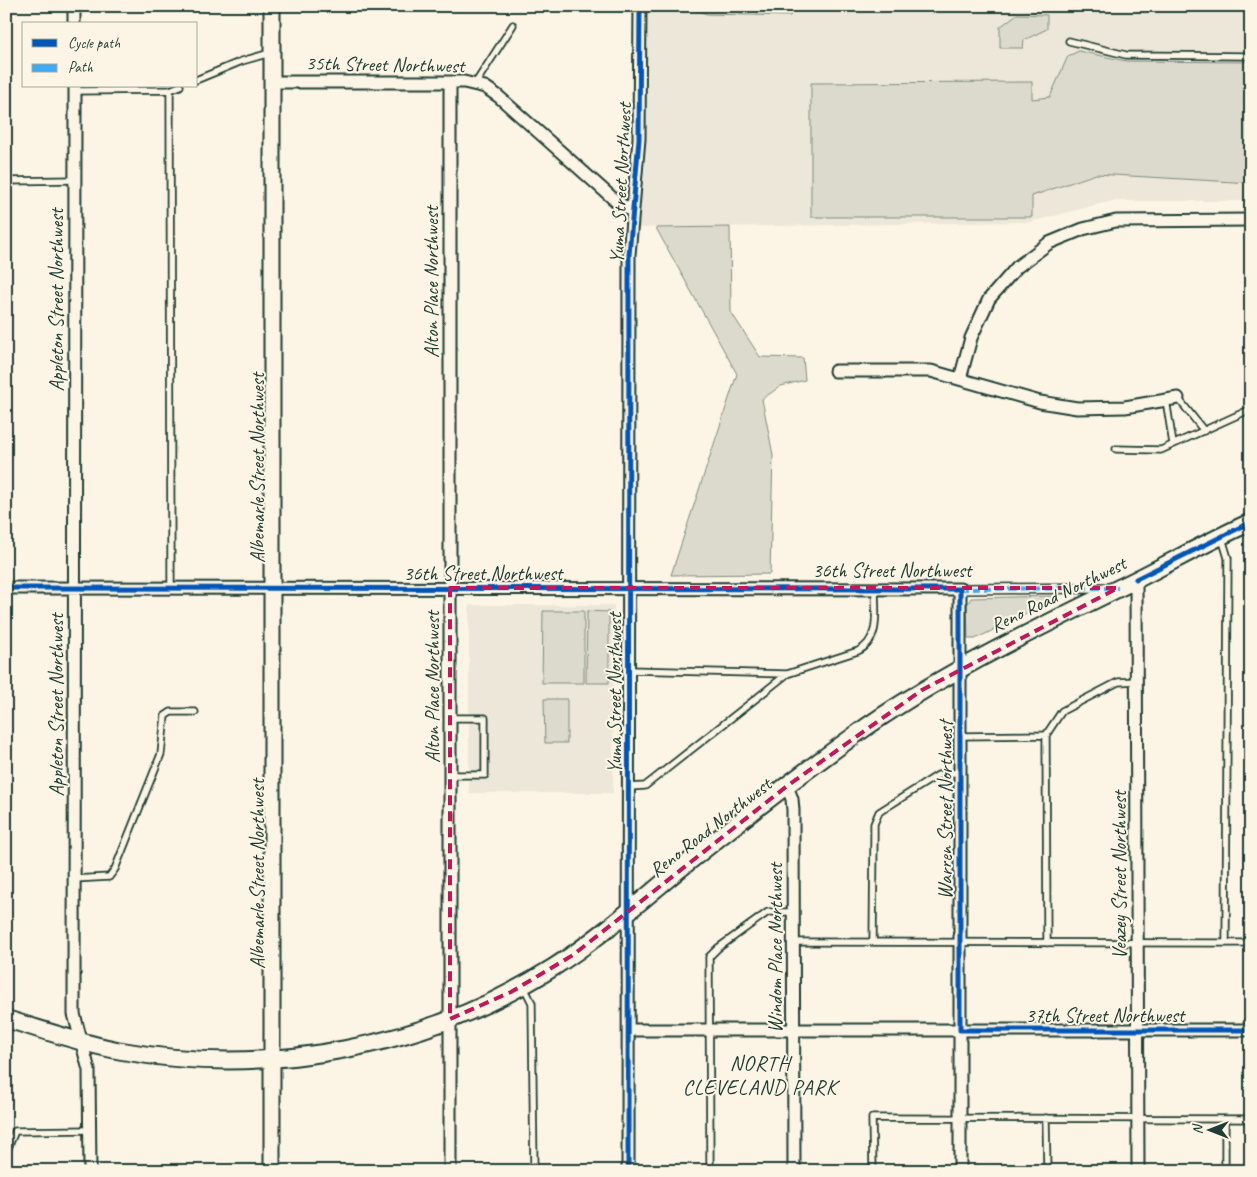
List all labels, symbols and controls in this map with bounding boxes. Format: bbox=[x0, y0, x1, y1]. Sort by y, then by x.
legend bbox=[22, 22, 198, 88]
text: Cycle path bbox=[68, 34, 120, 53]
street label: 35th Street Northwest bbox=[305, 51, 467, 78]
text: Path bbox=[68, 58, 94, 77]
street label: Yuma Street Northwest bbox=[604, 100, 637, 264]
street label: Alton Place Northwest bbox=[419, 204, 444, 358]
street label: Appleton Street Northwest bbox=[44, 206, 69, 391]
street label: Albemarle Street Northwest bbox=[245, 371, 270, 563]
street label: Reno Road Northwest bbox=[986, 550, 1132, 638]
street label: 36th Street Northwest bbox=[813, 558, 974, 583]
street label: 36th Street Northwest bbox=[404, 561, 565, 586]
street label: Alton Place Northwest bbox=[420, 609, 445, 763]
street label: Yuma Street Northwest bbox=[602, 610, 627, 773]
street label: Appleton Street Northwest bbox=[44, 611, 69, 796]
street label: Warren Street Northwest bbox=[933, 717, 958, 899]
street label: Reno Road Northwest bbox=[644, 771, 778, 883]
street label: Albemarle Street Northwest bbox=[245, 777, 270, 969]
street label: Veazey Street Northwest bbox=[1107, 788, 1132, 959]
street label: Windom Place Northwest bbox=[763, 861, 788, 1033]
street label: 37th Street Northwest bbox=[1026, 1003, 1187, 1028]
district label: NORTH CLEVELAND PARK bbox=[683, 1050, 841, 1100]
north arrow bbox=[1184, 1104, 1234, 1154]
text: N bbox=[1189, 1123, 1206, 1134]

